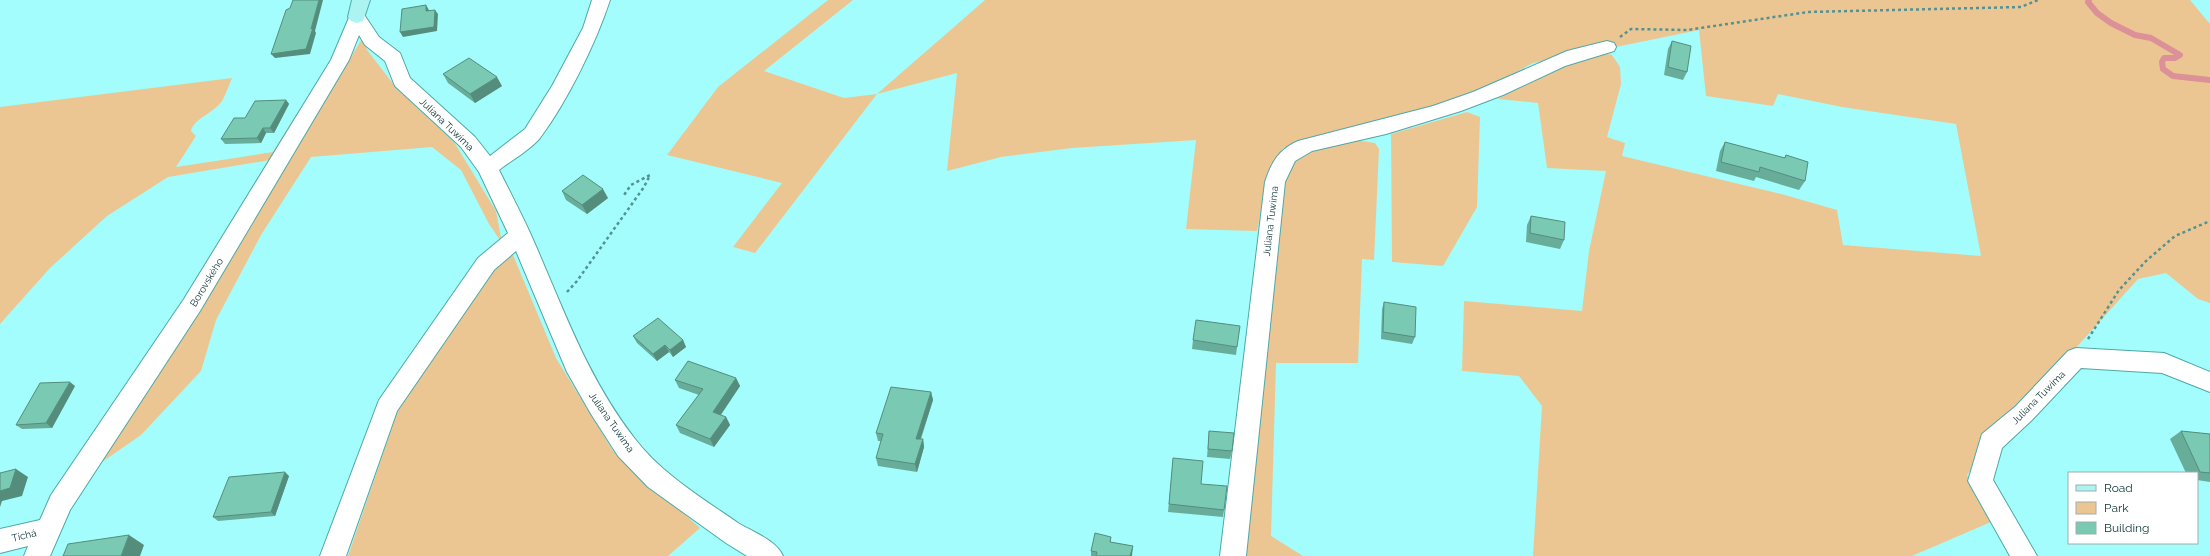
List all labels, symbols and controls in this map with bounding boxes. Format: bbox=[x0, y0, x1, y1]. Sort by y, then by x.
street label: Juliana Tuwima bbox=[417, 96, 476, 153]
street label: Juliana Tuwima bbox=[1261, 185, 1280, 257]
street label: Borovského bbox=[188, 256, 225, 308]
street label: Juliana Tuwima bbox=[2009, 368, 2067, 426]
street label: Juliana Tuwima bbox=[587, 390, 636, 454]
legend bbox=[2068, 472, 2198, 544]
text: Road bbox=[2104, 481, 2133, 495]
text: Park bbox=[2104, 501, 2129, 515]
text: Building bbox=[2104, 521, 2150, 535]
street label: Tichá bbox=[11, 527, 38, 544]

